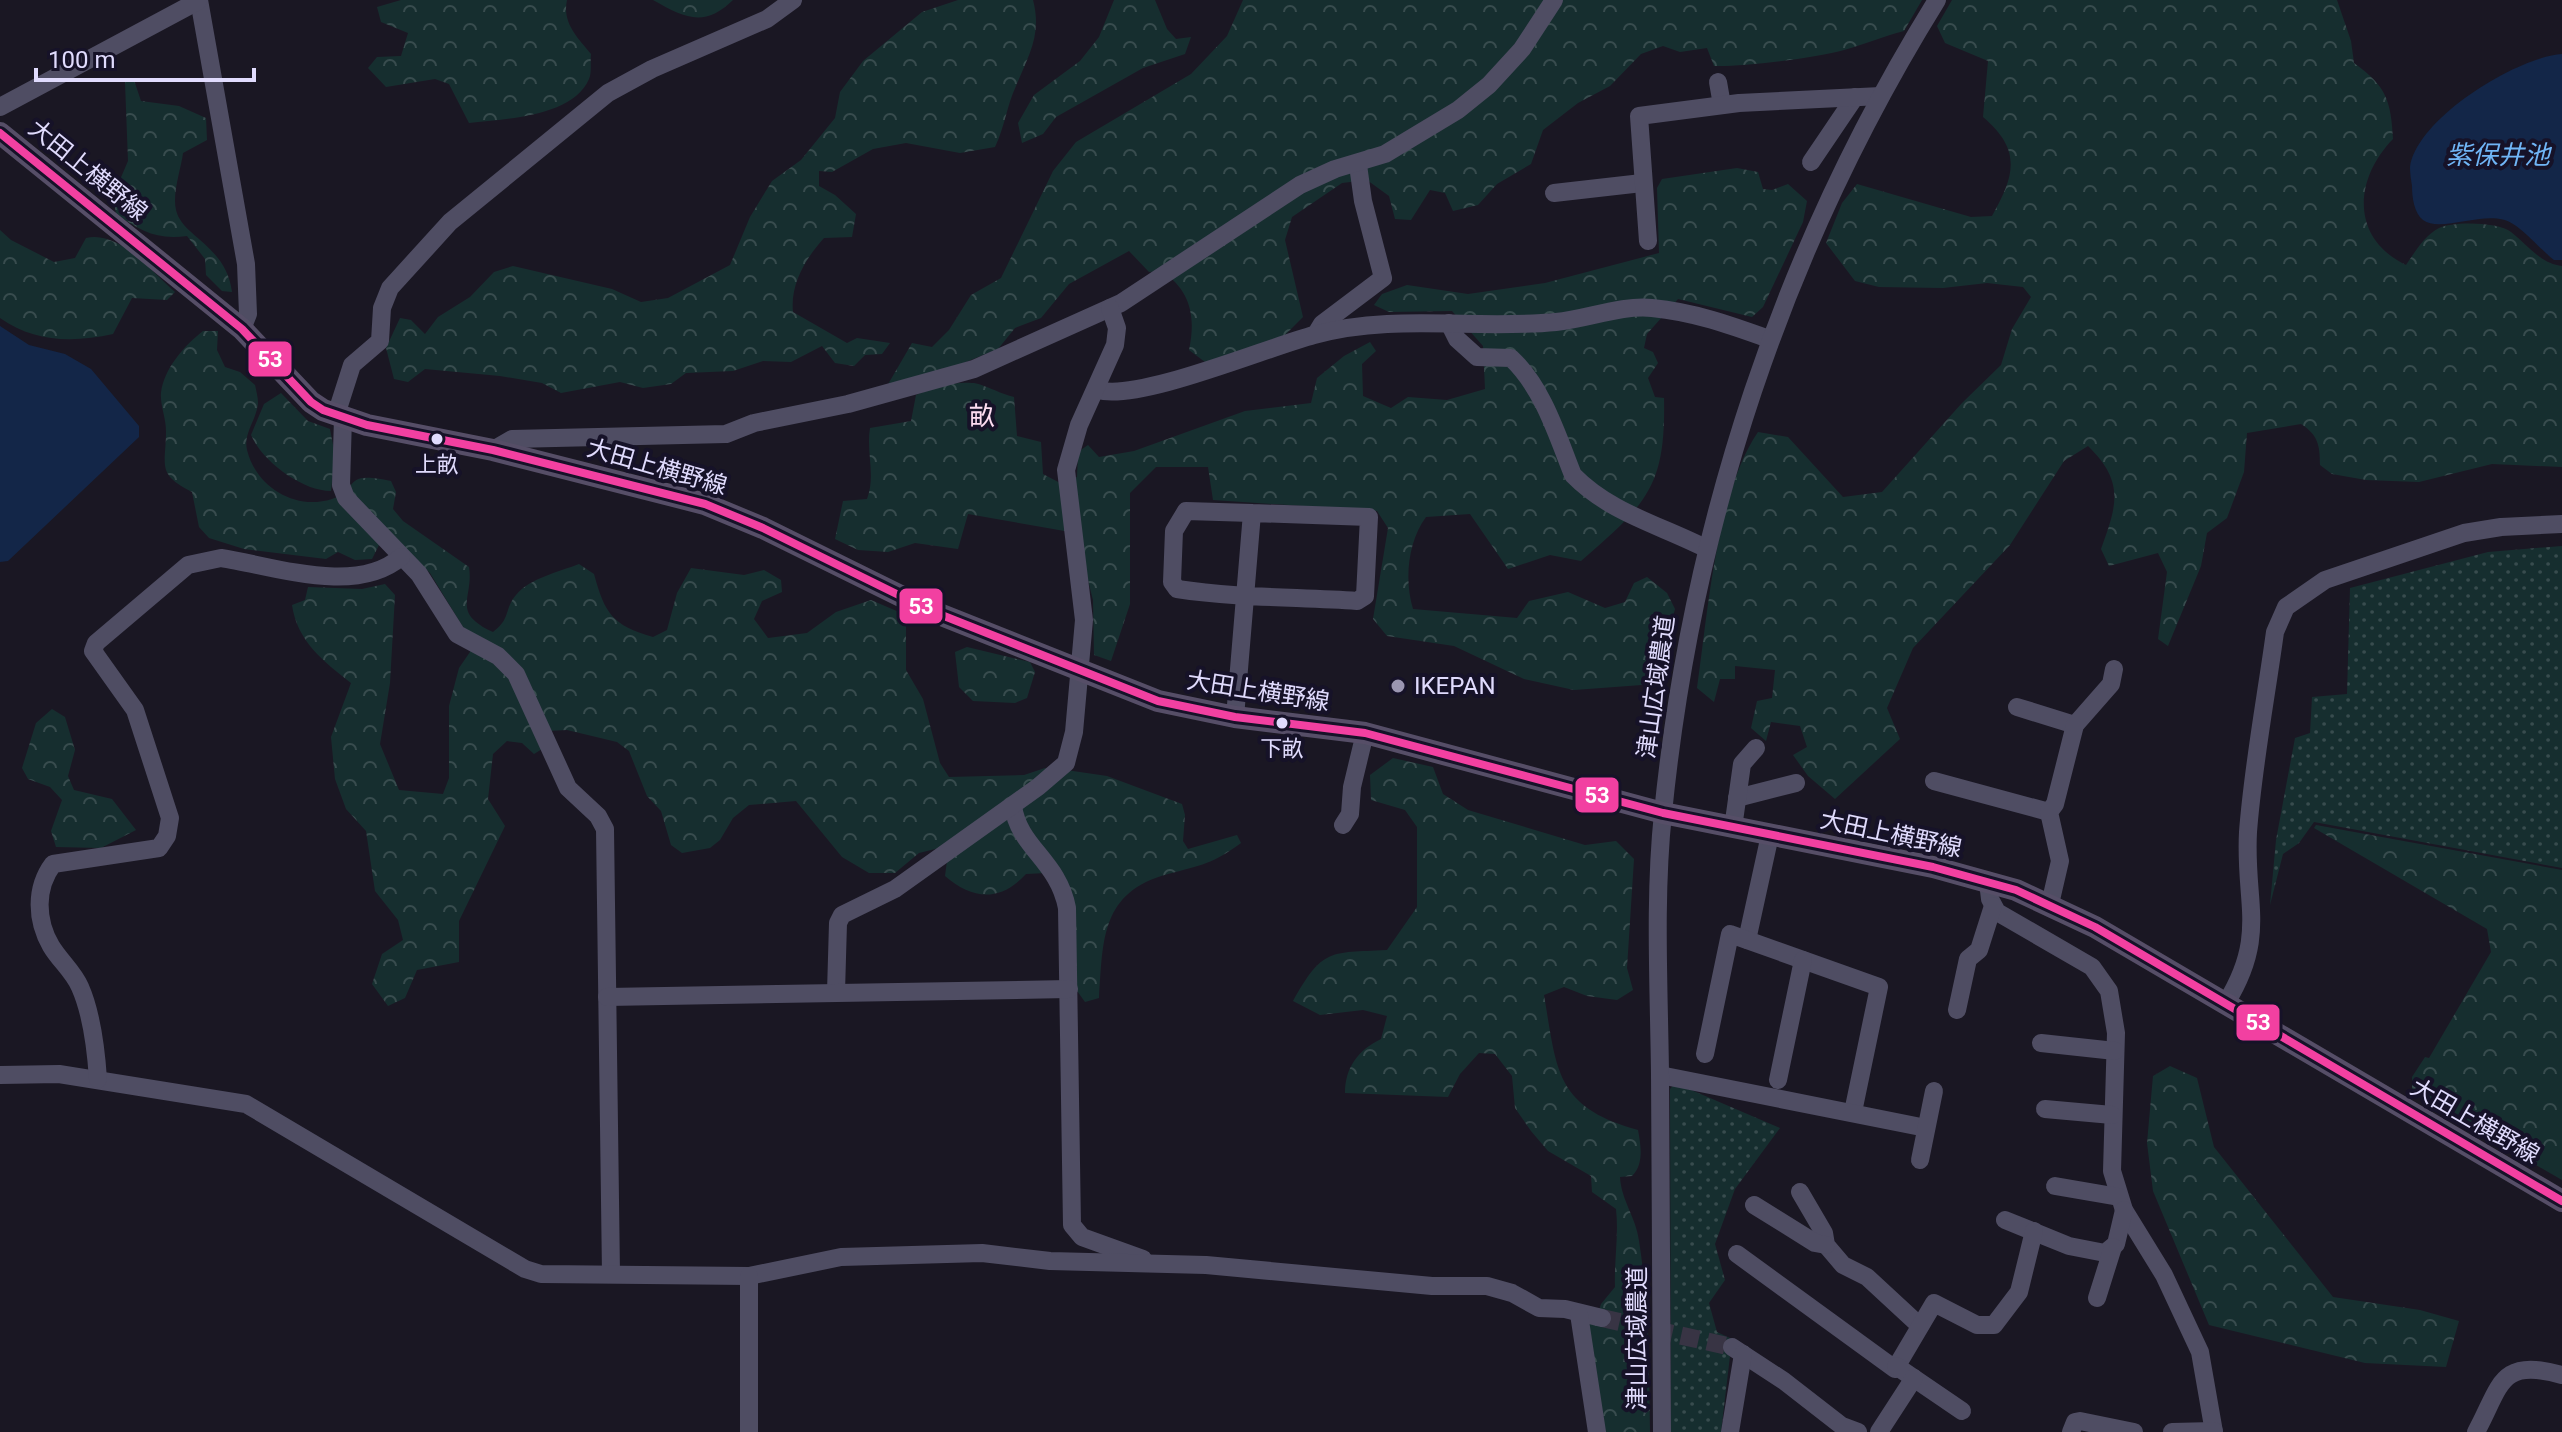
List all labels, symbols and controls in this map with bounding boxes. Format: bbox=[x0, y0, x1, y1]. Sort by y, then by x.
scale bar bbox=[36, 32, 254, 82]
text: 100 m bbox=[48, 46, 115, 74]
street label: 大田上横野線 bbox=[23, 114, 153, 226]
water label: 紫保井池 bbox=[2446, 140, 2553, 170]
line badge: 53 bbox=[247, 340, 293, 378]
text: 53 bbox=[257, 347, 283, 372]
district label: 畝 bbox=[969, 401, 995, 431]
marker: 上畝 bbox=[429, 431, 445, 447]
street label: 大田上横野線 bbox=[584, 434, 730, 500]
place label: 上畝 bbox=[415, 452, 459, 477]
line badge: 53 bbox=[898, 587, 944, 625]
text: 53 bbox=[908, 594, 934, 619]
street label: 津山広域農道 bbox=[1632, 614, 1680, 760]
street label: 大田上横野線 bbox=[1185, 666, 1331, 716]
place label: IKEPAN bbox=[1414, 672, 1496, 700]
marker: IKEPAN bbox=[1389, 677, 1407, 695]
marker: 下畝 bbox=[1274, 715, 1290, 731]
place label: 下畝 bbox=[1260, 736, 1304, 761]
line badge: 53 bbox=[1574, 776, 1620, 814]
text: 53 bbox=[1584, 783, 1610, 808]
street label: 大田上横野線 bbox=[1818, 805, 1964, 863]
line badge: 53 bbox=[2235, 1003, 2281, 1042]
text: 53 bbox=[2245, 1010, 2271, 1035]
street label: 大田上横野線 bbox=[2406, 1073, 2544, 1169]
street label: 津山広域農道 bbox=[1623, 1266, 1651, 1410]

